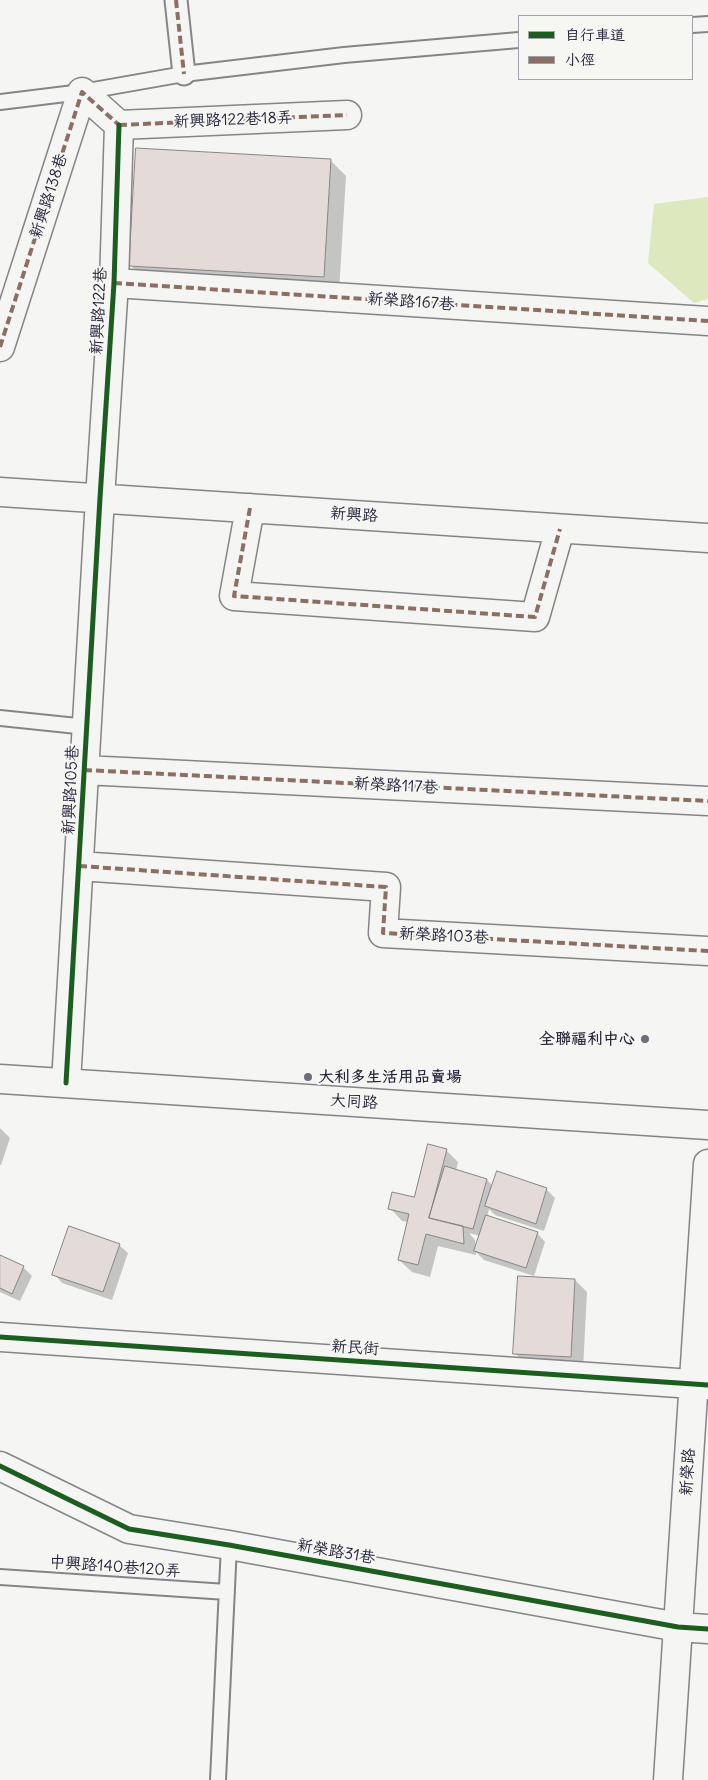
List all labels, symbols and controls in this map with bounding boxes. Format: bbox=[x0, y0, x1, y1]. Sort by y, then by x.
legend bbox=[518, 15, 693, 80]
text: 自行車道 bbox=[565, 25, 625, 44]
text: 小徑 bbox=[565, 50, 595, 69]
street label: 新興路122巷18弄 bbox=[173, 108, 293, 132]
street label: 新興路138巷 bbox=[26, 151, 72, 241]
street label: 新興路122巷 bbox=[87, 267, 111, 355]
street label: 新榮路167巷 bbox=[367, 289, 455, 315]
street label: 新興路 bbox=[329, 504, 379, 526]
street label: 新興路105巷 bbox=[59, 745, 83, 835]
street label: 新榮路117巷 bbox=[353, 774, 439, 798]
street label: 新榮路103巷 bbox=[399, 924, 489, 948]
place label: 全聯福利中心 bbox=[539, 1029, 635, 1049]
marker: 全聯福利中心 bbox=[639, 1033, 651, 1045]
place label: 大利多生活用品賣場 bbox=[318, 1067, 462, 1087]
marker: 大利多生活用品賣場 bbox=[302, 1071, 314, 1083]
street label: 大同路 bbox=[329, 1091, 379, 1113]
street label: 新民街 bbox=[330, 1337, 380, 1359]
street label: 新榮路 bbox=[677, 1447, 699, 1497]
street label: 新榮路31巷 bbox=[295, 1536, 377, 1568]
street label: 中興路140巷120弄 bbox=[49, 1553, 181, 1581]

